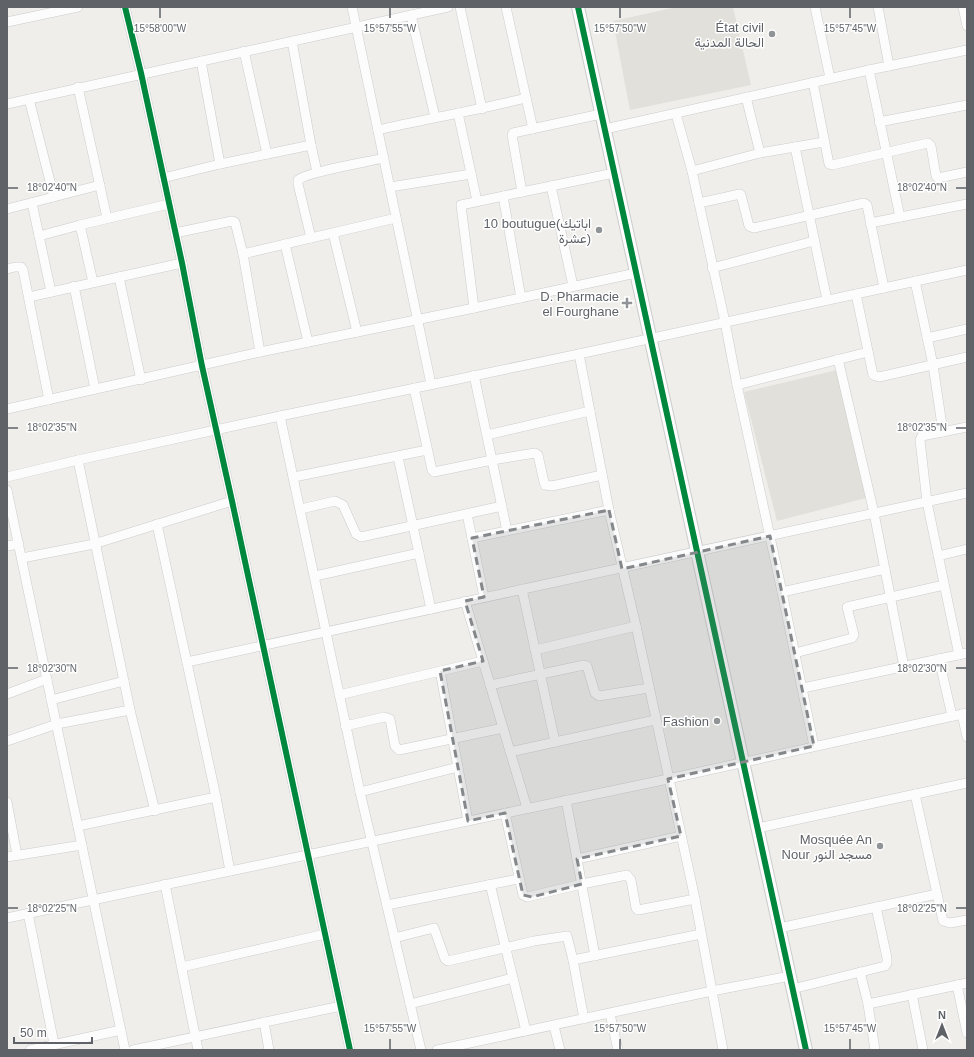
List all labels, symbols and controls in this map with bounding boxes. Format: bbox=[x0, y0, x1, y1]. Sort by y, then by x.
place label: État civil الحالة المدنية bbox=[695, 20, 764, 50]
text: 15°58'00"W bbox=[134, 23, 187, 34]
text: 15°57'55"W bbox=[364, 23, 417, 34]
text: 15°57'50"W bbox=[594, 23, 647, 34]
text: 15°57'45"W bbox=[824, 23, 877, 34]
marker: État civil الحالة المدنية bbox=[767, 29, 777, 39]
text: 18°02'40"N bbox=[27, 182, 77, 193]
text: 18°02'40"N bbox=[897, 182, 947, 193]
place label: 10 boutugue(اباتيك عشرة) bbox=[484, 216, 591, 247]
marker: 10 boutugue(اباتيك عشرة) bbox=[594, 225, 604, 235]
place label: D. Pharmacie el Fourghane bbox=[540, 289, 619, 319]
marker: D. Pharmacie el Fourghane bbox=[622, 298, 632, 308]
text: 18°02'35"N bbox=[27, 422, 77, 433]
text: 18°02'35"N bbox=[897, 422, 947, 433]
text: 18°02'30"N bbox=[27, 663, 77, 674]
text: 18°02'30"N bbox=[897, 663, 947, 674]
place label: Fashion bbox=[663, 714, 709, 729]
marker: Fashion bbox=[712, 716, 722, 726]
place label: Mosquée An Nour مسجد النور bbox=[782, 832, 872, 863]
marker: Mosquée An Nour مسجد النور bbox=[875, 841, 885, 851]
text: 18°02'25"N bbox=[27, 903, 77, 914]
text: 18°02'25"N bbox=[897, 903, 947, 914]
north arrow bbox=[922, 1005, 962, 1045]
text: N bbox=[938, 1009, 946, 1021]
scale bar bbox=[14, 1019, 92, 1045]
text: 15°57'55"W bbox=[364, 1023, 417, 1034]
text: 15°57'50"W bbox=[594, 1023, 647, 1034]
text: 15°57'45"W bbox=[824, 1023, 877, 1034]
text: 50 m bbox=[20, 1026, 47, 1040]

